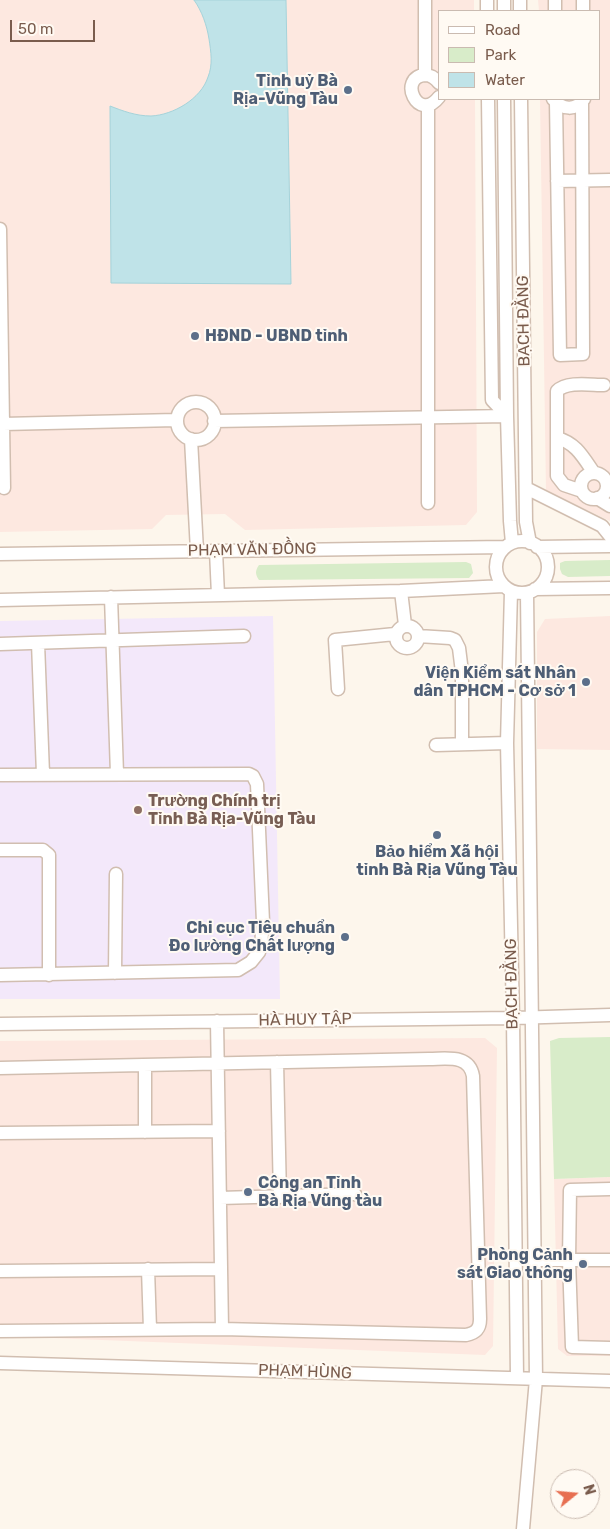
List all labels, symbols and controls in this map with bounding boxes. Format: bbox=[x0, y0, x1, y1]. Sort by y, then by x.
scale bar bbox=[12, 10, 98, 42]
legend bbox=[438, 10, 600, 100]
text: 50 m bbox=[18, 20, 53, 38]
text: Road bbox=[485, 21, 521, 39]
text: Park bbox=[485, 46, 516, 64]
place label: Tỉnh uỷ Bà Rịa-Vũng Tàu bbox=[233, 71, 338, 109]
text: Water bbox=[485, 71, 525, 89]
marker: Tỉnh uỷ Bà Rịa-Vũng Tàu bbox=[342, 84, 354, 96]
street label: BẠCH ĐẰNG bbox=[514, 275, 534, 367]
place label: HĐND - UBND tỉnh bbox=[205, 326, 348, 346]
marker: HĐND - UBND tỉnh bbox=[189, 330, 201, 342]
street label: PHẠM VĂN ĐỒNG bbox=[188, 539, 316, 561]
place label: Viện Kiểm sát Nhân dân TPHCM - Cơ sở 1 bbox=[413, 663, 576, 701]
marker: Viện Kiểm sát Nhân dân TPHCM - Cơ sở 1 bbox=[580, 676, 592, 688]
place label: Trường Chính trị Tỉnh Bà Rịa-Vũng Tàu bbox=[148, 791, 316, 829]
marker: Trường Chính trị Tỉnh Bà Rịa-Vũng Tàu bbox=[132, 804, 144, 816]
marker: Bảo hiểm Xã hội tỉnh Bà Rịa Vũng Tàu bbox=[431, 829, 443, 841]
place label: Bảo hiểm Xã hội tỉnh Bà Rịa Vũng Tàu bbox=[356, 842, 518, 880]
place label: Chi cục Tiêu chuẩn Đo lường Chất lượng bbox=[169, 918, 335, 956]
marker: Chi cục Tiêu chuẩn Đo lường Chất lượng bbox=[339, 931, 351, 943]
street label: BẠCH ĐẰNG bbox=[502, 938, 522, 1030]
street label: HÀ HUY TẬP bbox=[258, 1010, 352, 1030]
place label: Công an Tỉnh Bà Rịa Vũng tàu bbox=[258, 1173, 382, 1211]
marker: Công an Tỉnh Bà Rịa Vũng tàu bbox=[242, 1186, 254, 1198]
place label: Phòng Cảnh sát Giao thông bbox=[457, 1245, 573, 1283]
marker: Phòng Cảnh sát Giao thông bbox=[577, 1258, 589, 1270]
street label: PHẠM HÙNG bbox=[258, 1361, 352, 1383]
north arrow bbox=[550, 1469, 600, 1519]
text: N bbox=[579, 1482, 598, 1497]

